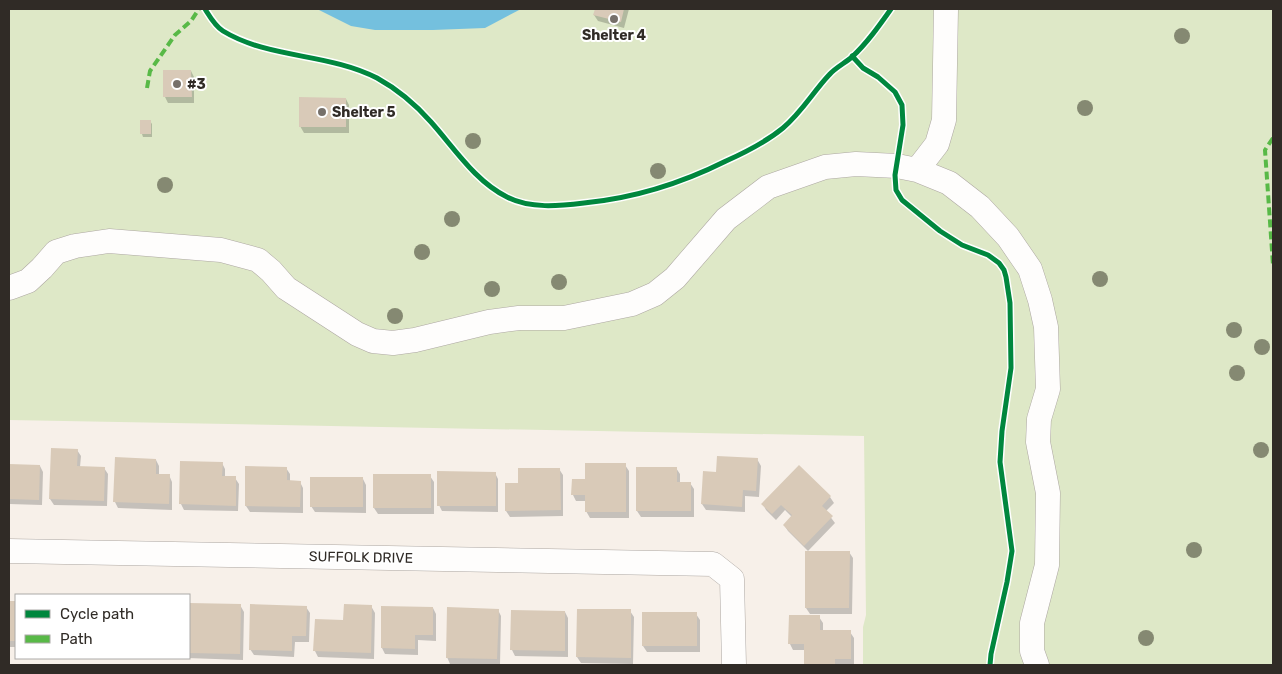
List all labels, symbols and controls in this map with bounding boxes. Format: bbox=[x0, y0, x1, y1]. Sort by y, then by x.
marker: Shelter 4 bbox=[608, 13, 620, 25]
place label: Shelter 4 bbox=[582, 27, 647, 44]
place label: #3 bbox=[187, 76, 206, 93]
marker: #3 bbox=[171, 78, 183, 90]
place label: Shelter 5 bbox=[332, 104, 396, 121]
marker: Shelter 5 bbox=[316, 106, 328, 118]
street label: SUFFOLK DRIVE bbox=[309, 548, 413, 567]
legend bbox=[15, 594, 190, 659]
text: Cycle path bbox=[60, 605, 134, 623]
text: Path bbox=[60, 630, 93, 648]

